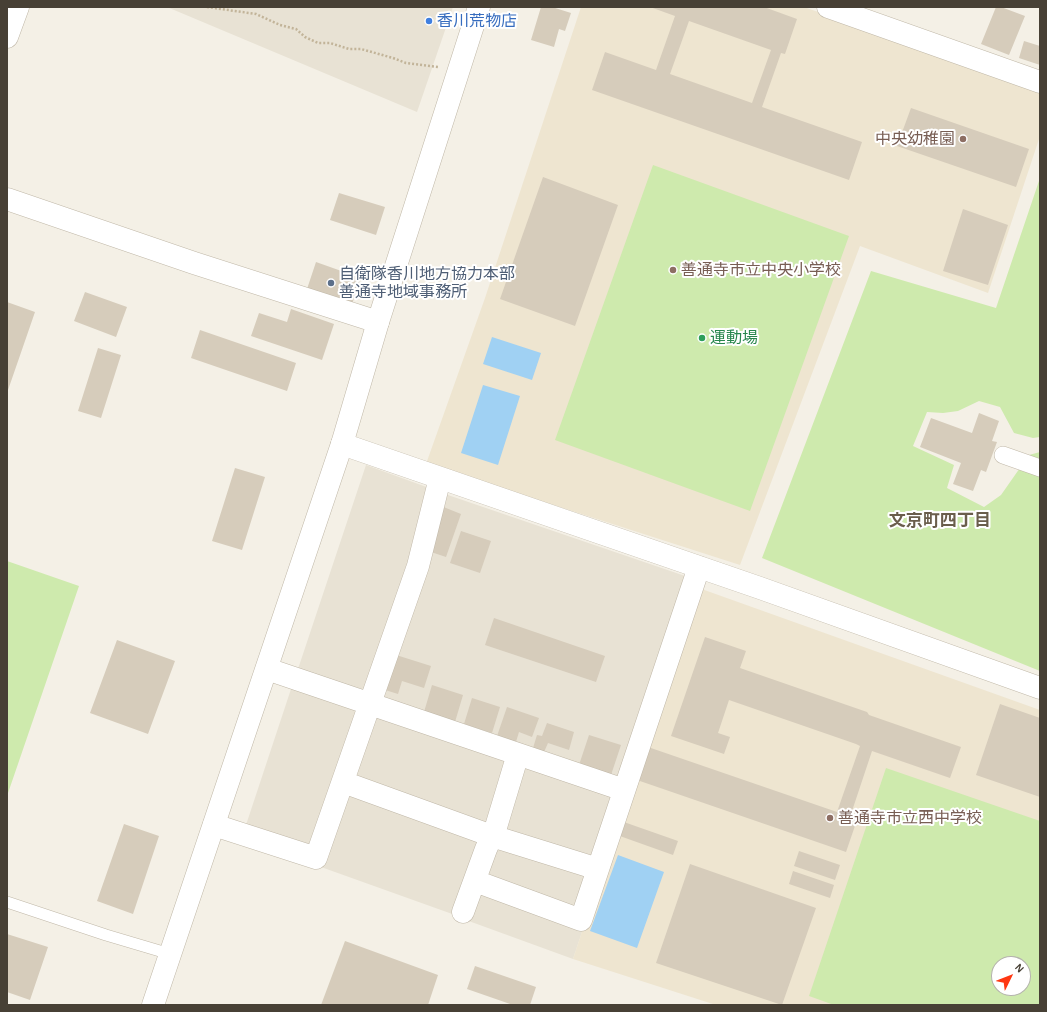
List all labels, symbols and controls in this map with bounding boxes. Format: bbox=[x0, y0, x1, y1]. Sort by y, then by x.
place label: 香川荒物店 bbox=[437, 11, 517, 31]
marker: 香川荒物店 bbox=[424, 16, 434, 26]
place label: 中央幼稚園 bbox=[875, 129, 955, 149]
marker: 中央幼稚園 bbox=[958, 134, 968, 144]
place label: 善通寺市立中央小学校 bbox=[681, 260, 841, 280]
place label: 自衛隊香川地方協力本部 善通寺地域事務所 bbox=[339, 264, 515, 302]
marker: 善通寺市立中央小学校 bbox=[668, 265, 678, 275]
marker: 自衛隊香川地方協力本部 善通寺地域事務所 bbox=[326, 278, 336, 288]
place label: 運動場 bbox=[710, 328, 758, 348]
marker: 運動場 bbox=[697, 333, 707, 343]
district label: 文京町四丁目 bbox=[889, 511, 991, 531]
place label: 善通寺市立西中学校 bbox=[838, 808, 982, 828]
marker: 善通寺市立西中学校 bbox=[825, 813, 835, 823]
north arrow bbox=[991, 956, 1031, 996]
text: N bbox=[1013, 962, 1026, 975]

